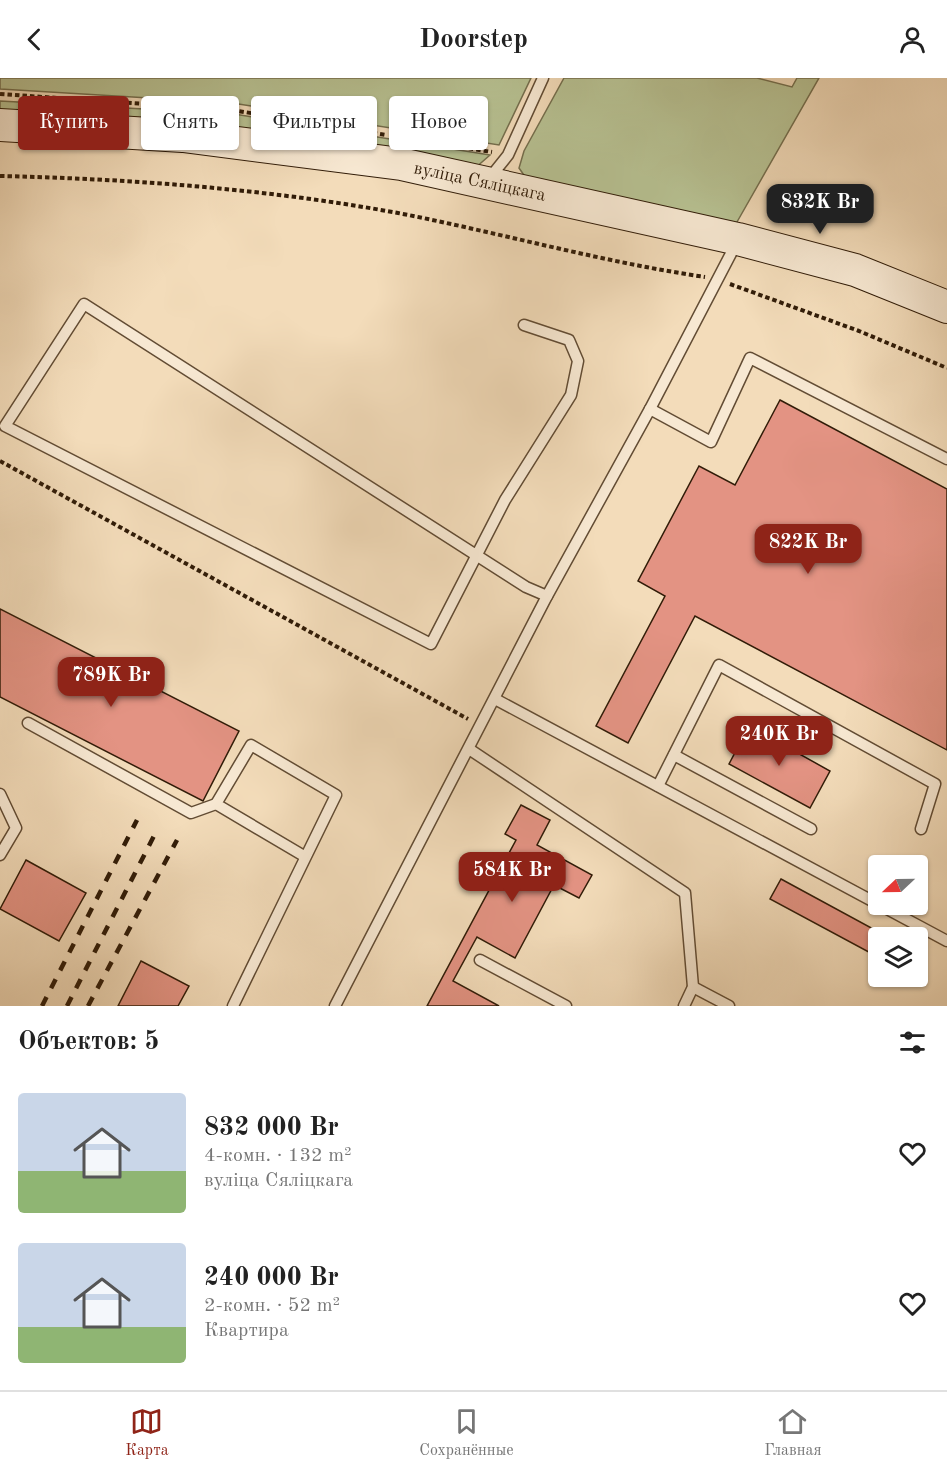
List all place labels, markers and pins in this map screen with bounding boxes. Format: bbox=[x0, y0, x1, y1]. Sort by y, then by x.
pin: 832K Br bbox=[765, 184, 875, 235]
pin: 822K Br bbox=[753, 524, 863, 575]
pin: 789K Br bbox=[56, 657, 166, 708]
pin: 240K Br bbox=[724, 716, 834, 767]
pin: 584K Br bbox=[457, 852, 567, 903]

